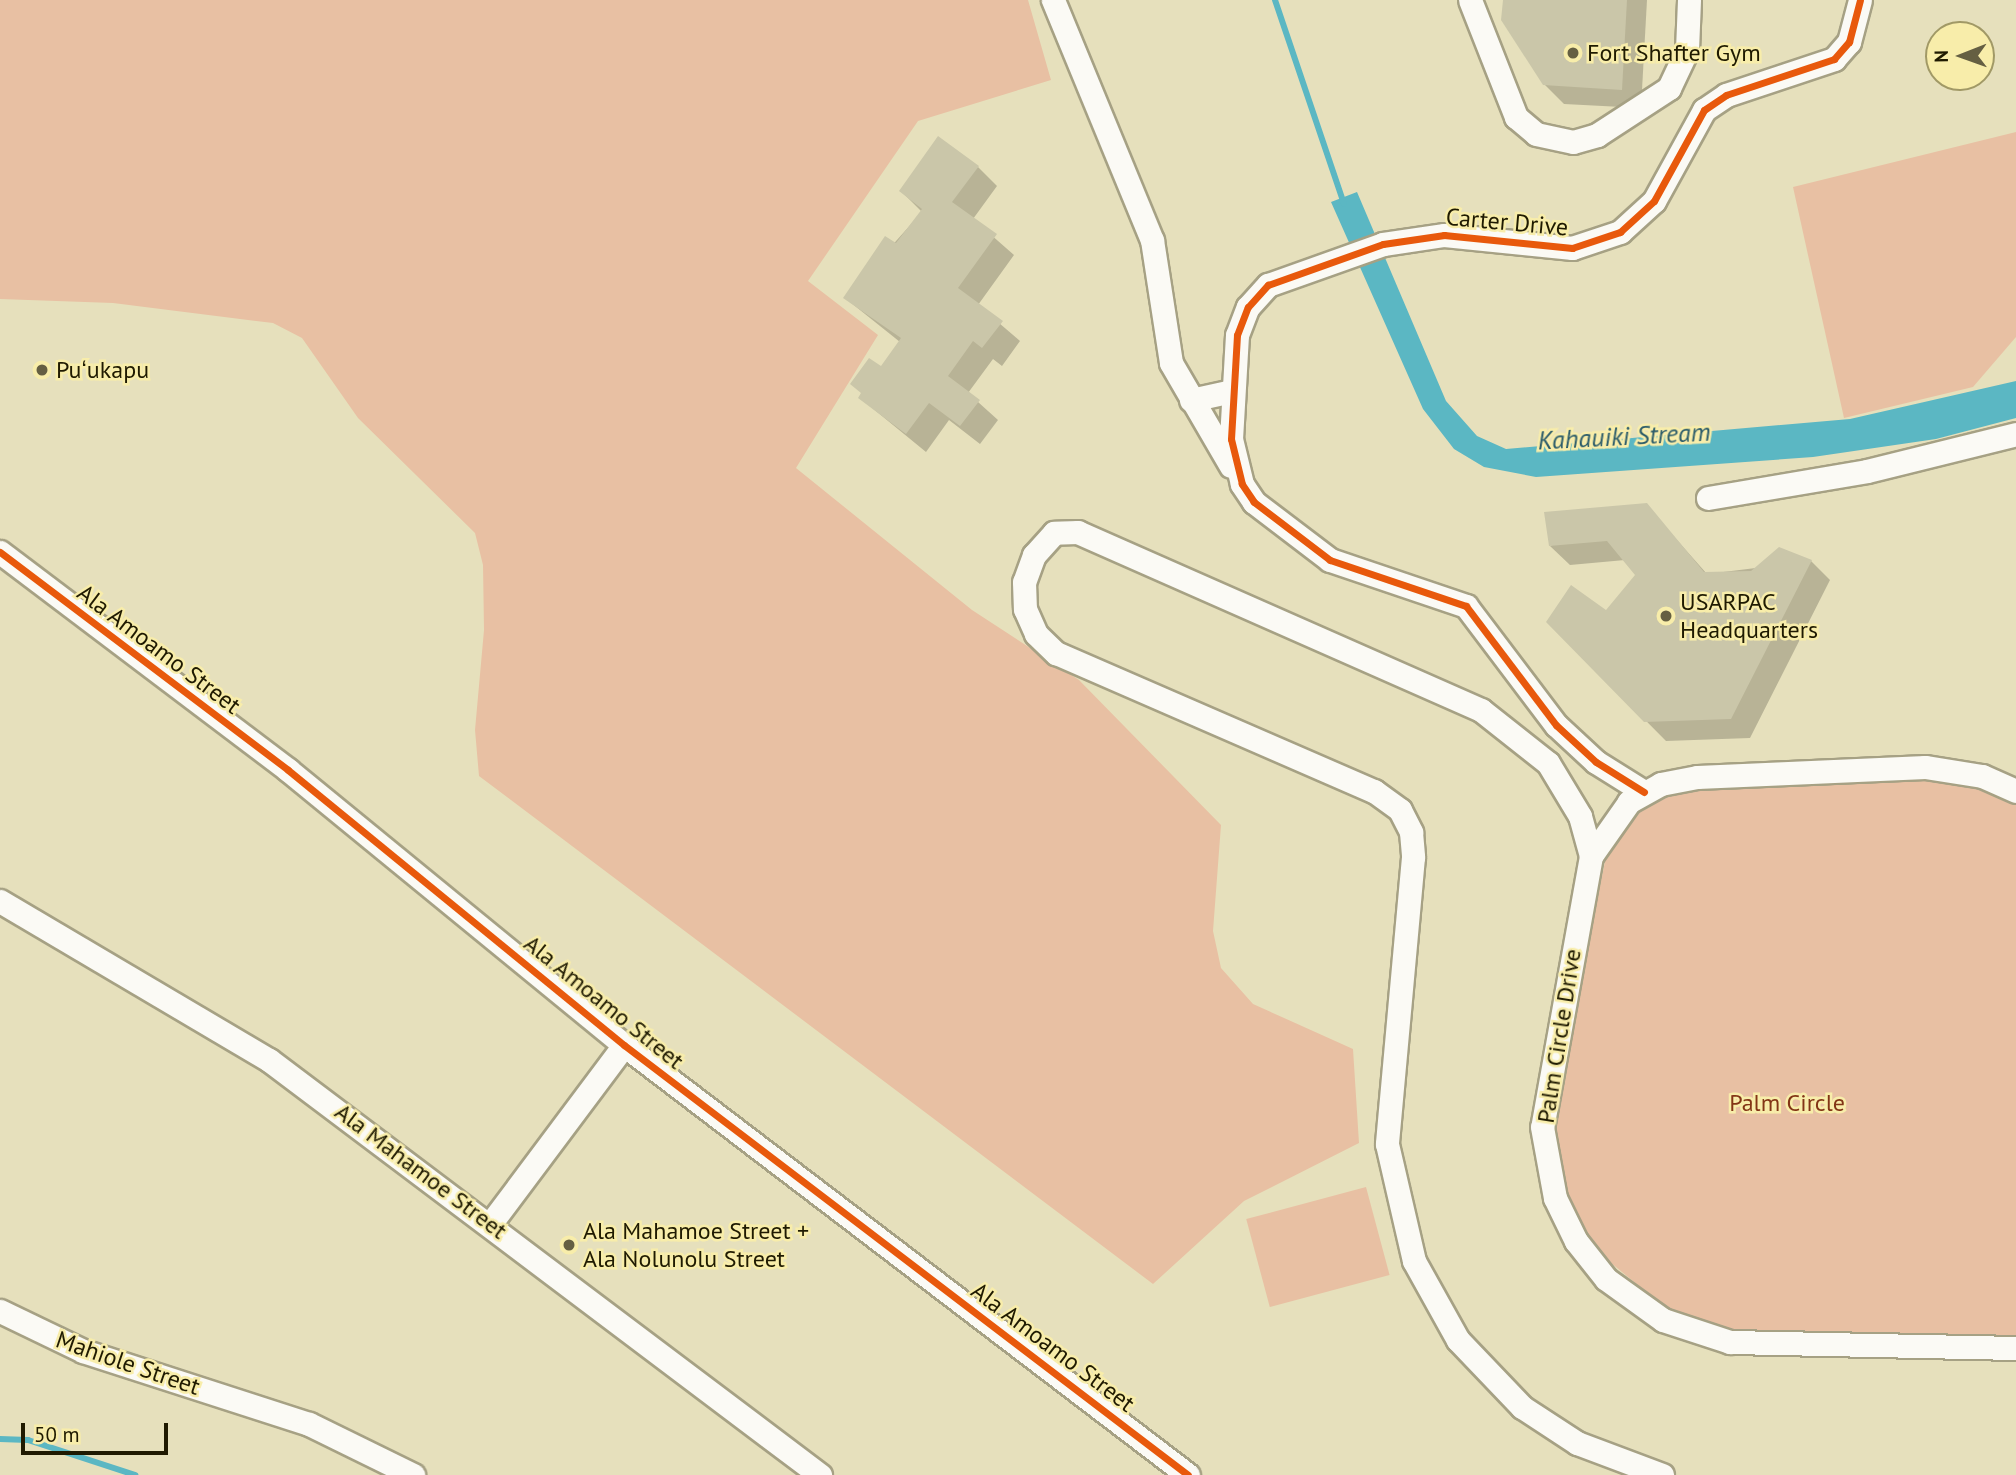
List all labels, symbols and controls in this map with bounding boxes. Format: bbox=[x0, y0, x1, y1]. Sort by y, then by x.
north arrow bbox=[1925, 21, 1995, 91]
place label: Fort Shafter Gym bbox=[1587, 39, 1761, 67]
marker: Fort Shafter Gym bbox=[1565, 45, 1581, 61]
text: N bbox=[1929, 50, 1953, 63]
street label: Carter Drive bbox=[1445, 202, 1569, 242]
place label: Puʻukapu bbox=[56, 356, 149, 384]
marker: Puʻukapu bbox=[34, 362, 50, 378]
water label: Kahauiki Stream bbox=[1537, 416, 1711, 456]
street label: Ala Amoamo Street bbox=[71, 578, 247, 720]
place label: USARPAC Headquarters bbox=[1680, 588, 1818, 644]
marker: USARPAC Headquarters bbox=[1658, 608, 1674, 624]
street label: Ala Amoamo Street bbox=[518, 929, 690, 1075]
street label: Palm Circle Drive bbox=[1531, 947, 1587, 1125]
park label: Palm Circle bbox=[1729, 1089, 1845, 1117]
street label: Ala Mahamoe Street bbox=[329, 1097, 513, 1245]
place label: Ala Mahamoe Street + Ala Nolunolu Street bbox=[583, 1217, 809, 1273]
marker: Ala Mahamoe Street + Ala Nolunolu Street bbox=[561, 1237, 577, 1253]
street label: Ala Amoamo Street bbox=[965, 1276, 1141, 1418]
street label: Mahiole Street bbox=[52, 1325, 204, 1401]
scale bar bbox=[24, 1408, 172, 1452]
text: 50 m bbox=[34, 1421, 80, 1448]

